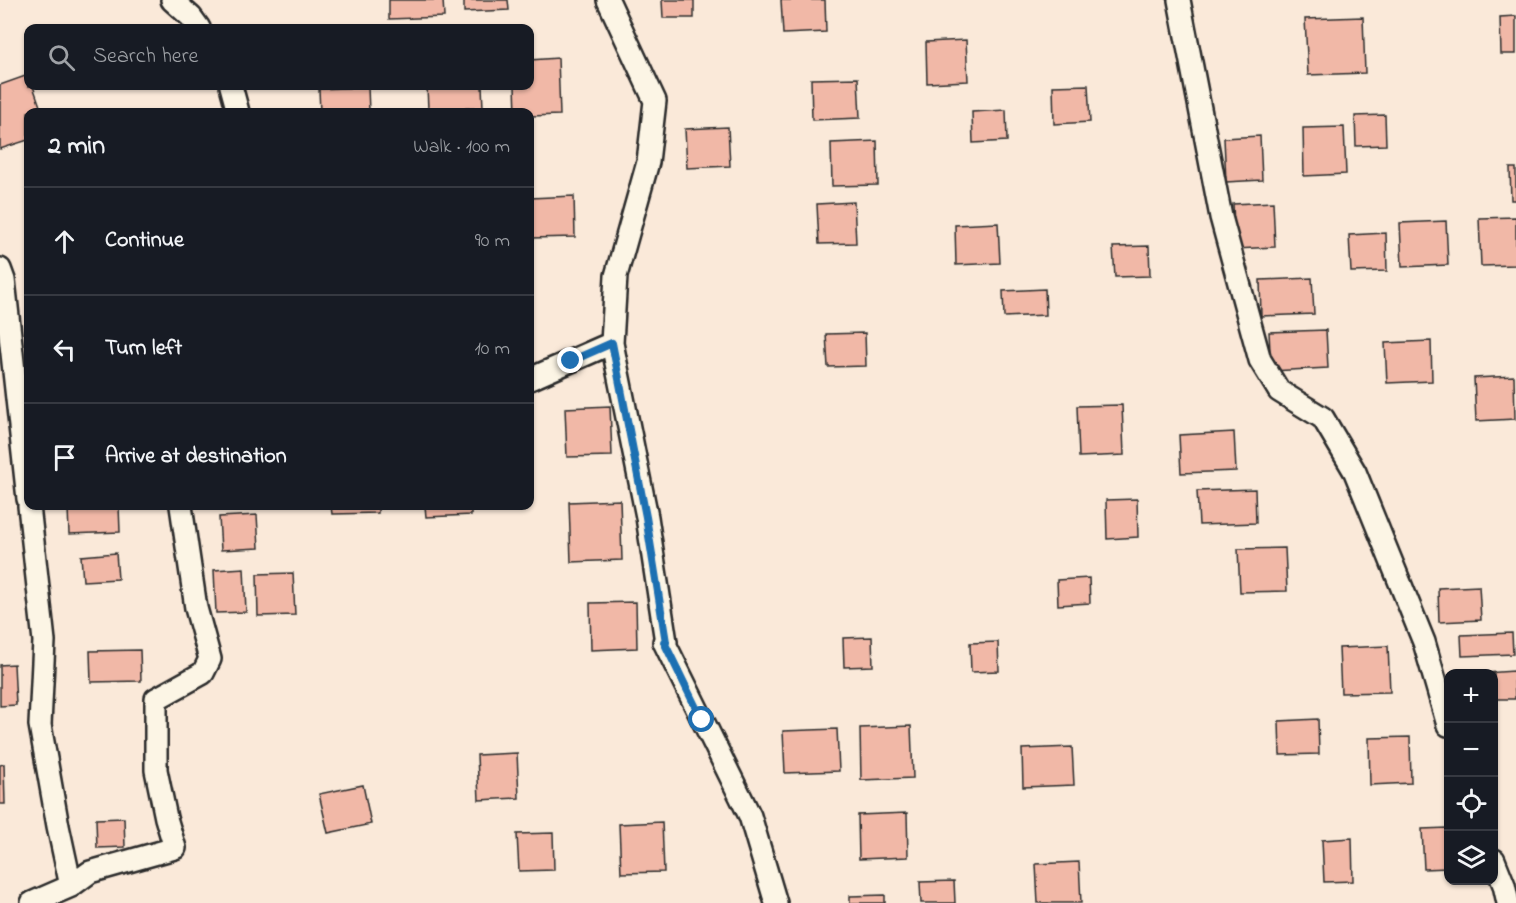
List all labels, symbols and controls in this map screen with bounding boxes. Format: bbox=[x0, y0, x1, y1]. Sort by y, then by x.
search box bbox=[24, 24, 534, 90]
icon: search bbox=[45, 41, 78, 74]
text: Search here bbox=[93, 41, 198, 73]
text: 2 min bbox=[48, 128, 105, 166]
text: Walk · 100 m bbox=[413, 133, 510, 162]
icon: ahead bbox=[48, 225, 81, 258]
text: Continue bbox=[105, 225, 184, 257]
text: 90 m bbox=[475, 227, 510, 256]
icon: left bbox=[48, 333, 81, 366]
text: Turn left bbox=[105, 333, 182, 365]
text: 10 m bbox=[474, 335, 510, 364]
route end bbox=[557, 347, 583, 373]
icon: arrive bbox=[48, 441, 81, 474]
text: Arrive at destination bbox=[105, 441, 287, 473]
map controls bbox=[1444, 669, 1498, 885]
button: + bbox=[1444, 669, 1498, 723]
route start bbox=[688, 706, 714, 732]
button: − bbox=[1444, 723, 1498, 777]
button: locate bbox=[1444, 777, 1498, 831]
button: layers bbox=[1444, 831, 1498, 885]

